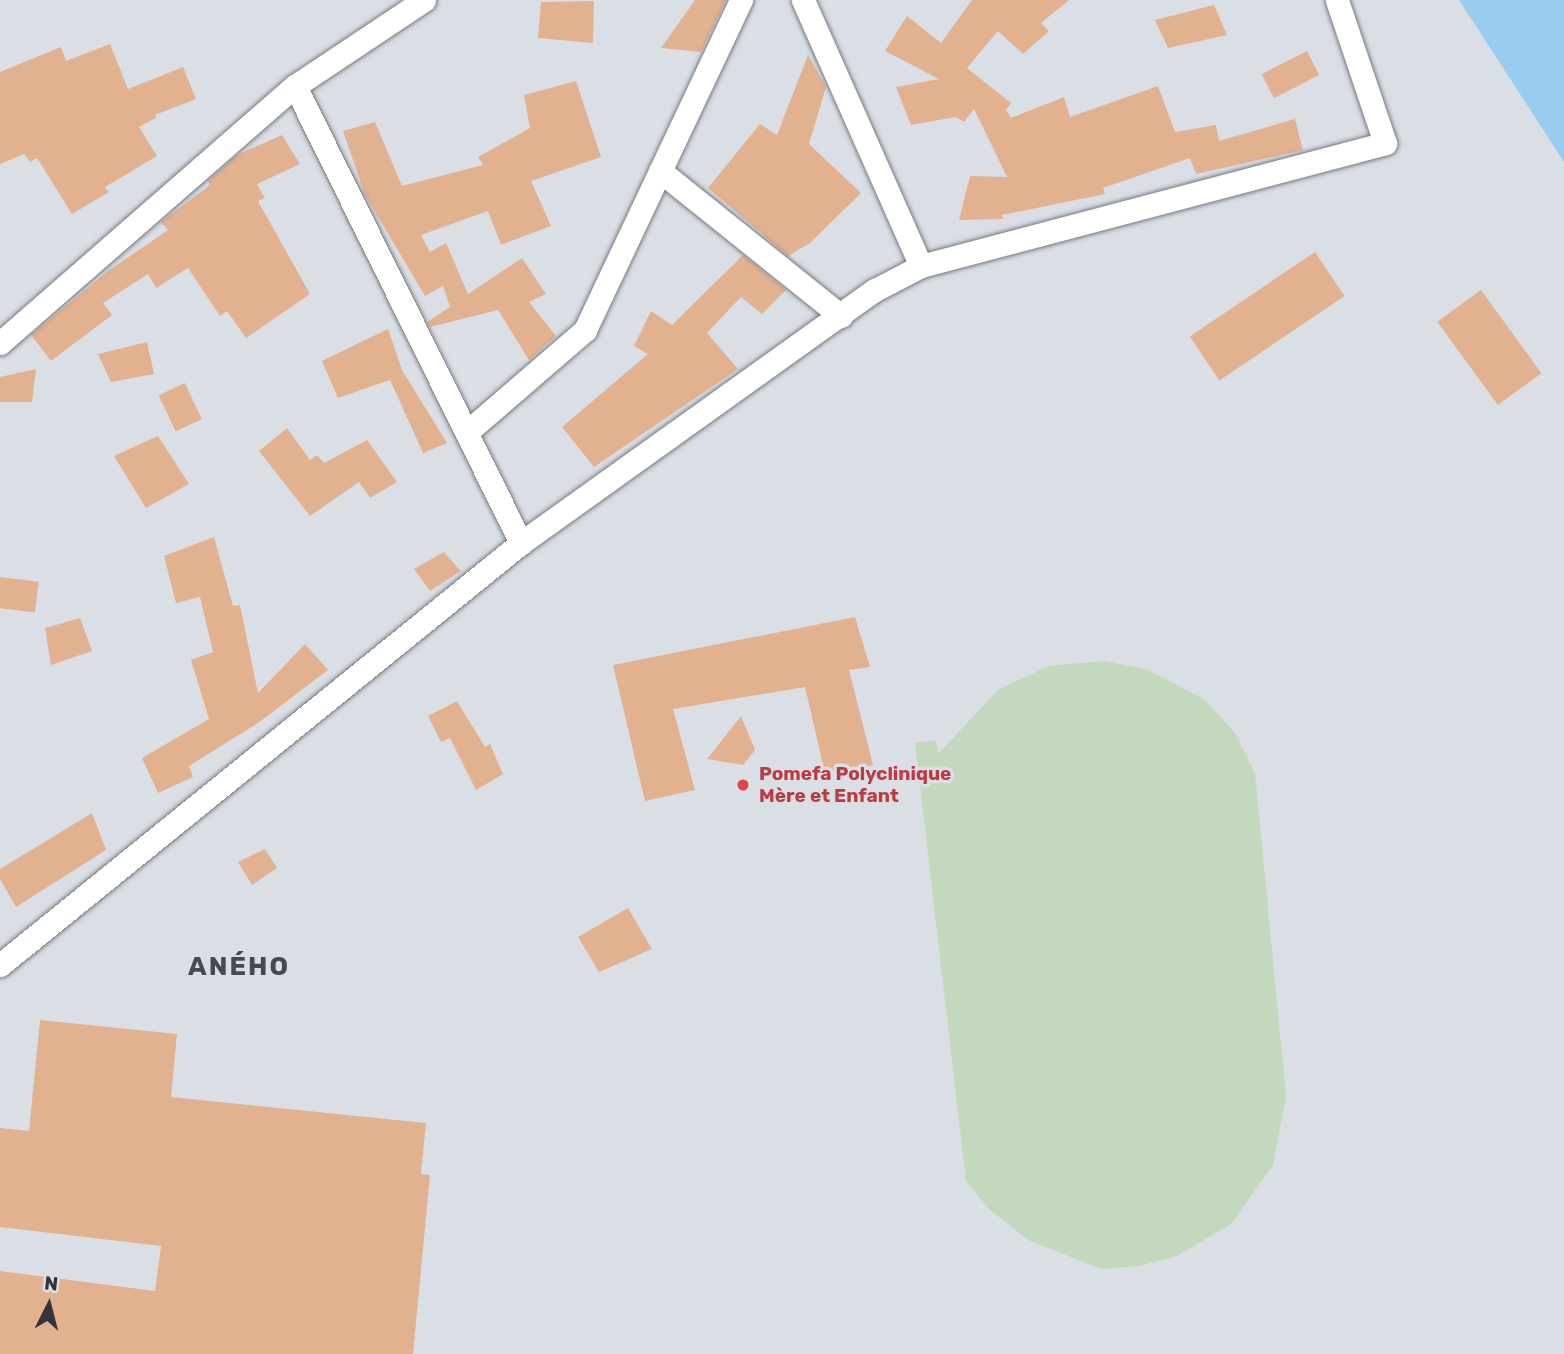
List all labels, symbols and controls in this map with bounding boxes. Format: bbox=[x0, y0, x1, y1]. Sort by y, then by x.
place label: Pomefa Polyclinique Mère et Enfant bbox=[759, 763, 951, 807]
marker: Pomefa Polyclinique Mère et Enfant bbox=[733, 775, 753, 795]
district label: ANÉHO bbox=[189, 951, 289, 983]
north arrow bbox=[14, 1270, 84, 1340]
text: N bbox=[43, 1271, 59, 1296]

